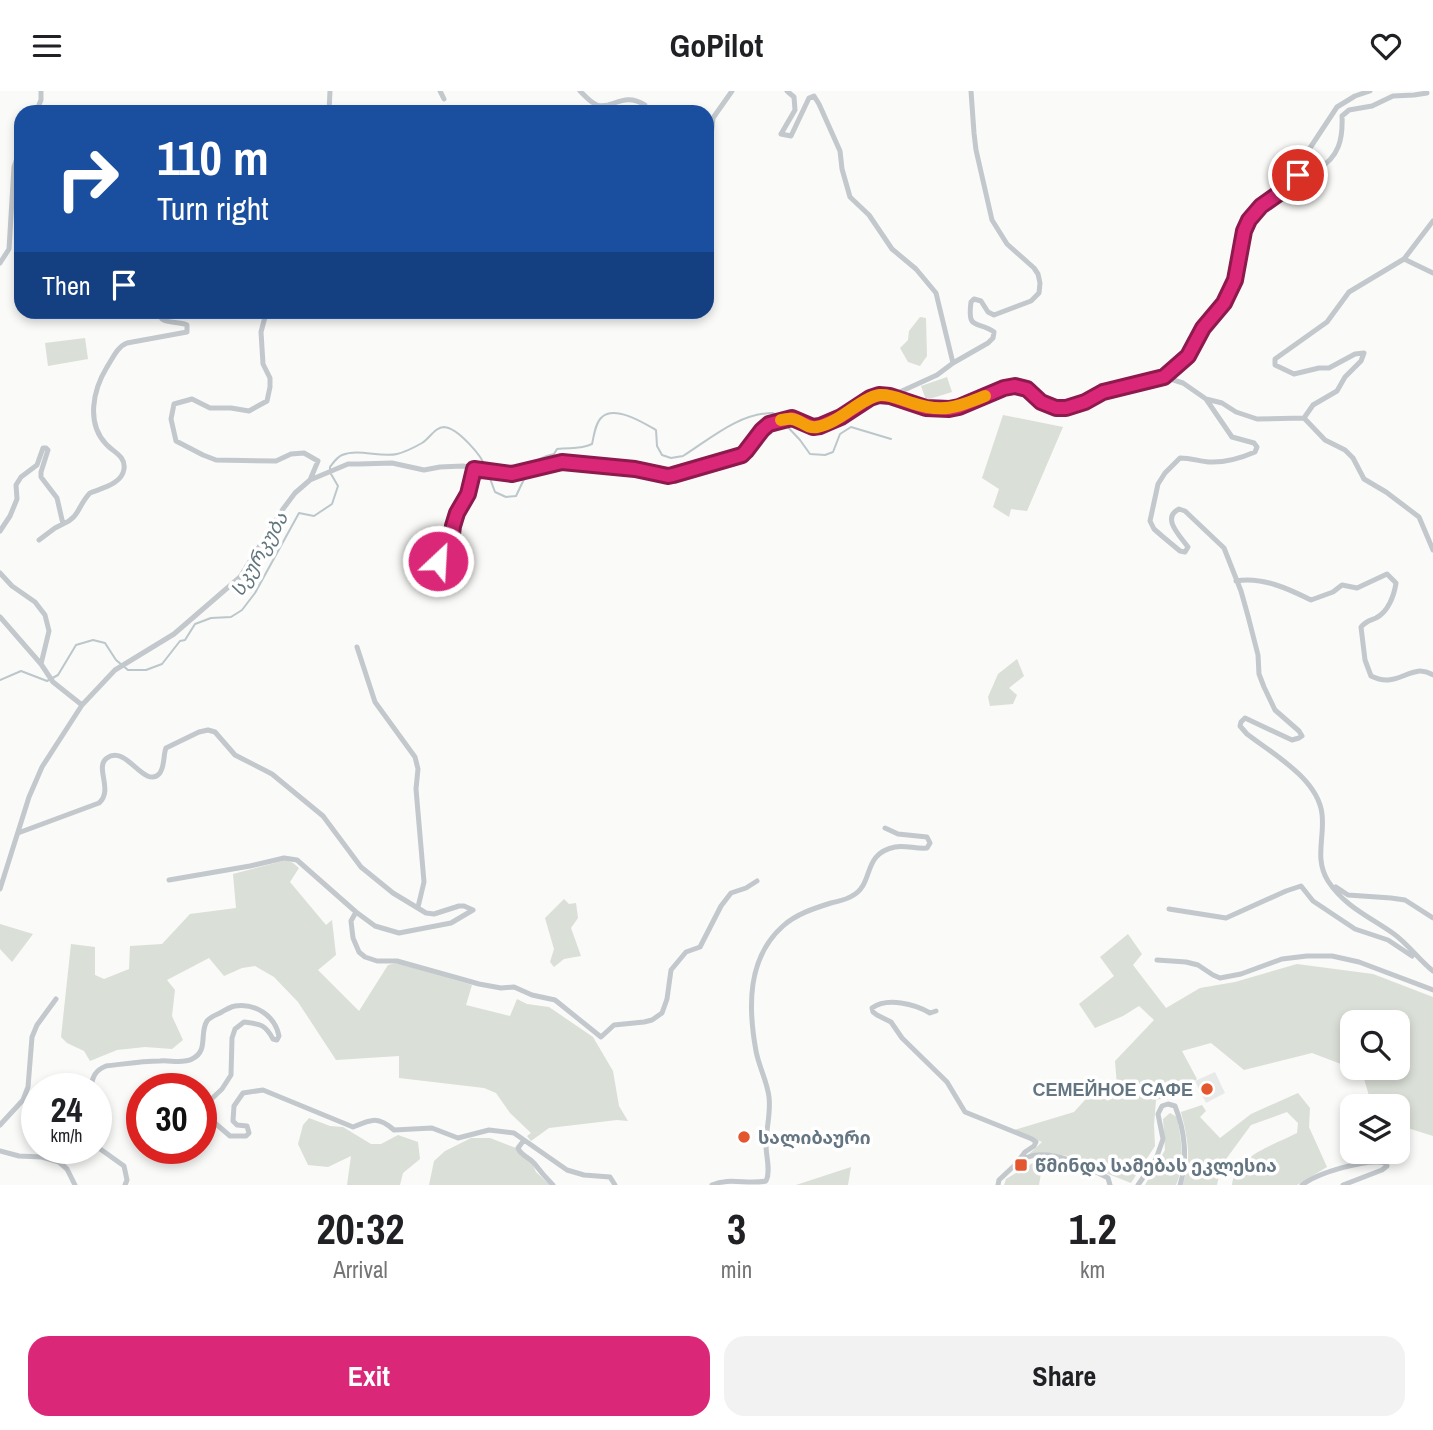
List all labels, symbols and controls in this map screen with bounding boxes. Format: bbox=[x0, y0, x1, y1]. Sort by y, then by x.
text: GoPilot bbox=[670, 24, 763, 67]
icon: menu bbox=[28, 27, 66, 65]
icon: heart bbox=[1367, 27, 1405, 65]
text: 110 m bbox=[157, 124, 269, 190]
icon: right bbox=[42, 133, 133, 224]
pin bbox=[1268, 145, 1328, 205]
icon: arrive bbox=[1279, 156, 1317, 194]
text: Turn right bbox=[157, 187, 269, 230]
icon: arrive bbox=[105, 266, 143, 304]
text: Then bbox=[42, 268, 91, 303]
water label: სკურკუბა bbox=[224, 507, 294, 601]
position arrow bbox=[401, 524, 475, 598]
map controls bbox=[1340, 1010, 1410, 1164]
button: search bbox=[1340, 1010, 1410, 1080]
speed limit sign: 30 bbox=[126, 1073, 217, 1164]
place label: СЕМЕЙНОЕ САФЕ bbox=[1032, 1077, 1193, 1102]
marker: СЕМЕЙНОЕ САФЕ bbox=[1199, 1081, 1215, 1097]
text: 24 bbox=[51, 1086, 82, 1133]
button: layers bbox=[1340, 1094, 1410, 1164]
text: km/h bbox=[51, 1123, 83, 1148]
place label: სალიბაური bbox=[758, 1125, 871, 1150]
marker: სალიბაური bbox=[736, 1129, 752, 1145]
place label: წმინდა სამებას ეკლესია bbox=[1035, 1153, 1277, 1178]
marker: წმინდა სამებას ეკლესია bbox=[1013, 1157, 1029, 1173]
text: 20:32 bbox=[316, 1201, 404, 1257]
text: 3 bbox=[727, 1201, 746, 1257]
text: 1.2 bbox=[1069, 1201, 1117, 1257]
text: Arrival bbox=[333, 1254, 388, 1285]
text: min bbox=[721, 1254, 752, 1285]
text: km bbox=[1080, 1254, 1105, 1285]
button: Exit bbox=[28, 1336, 710, 1416]
button: Share bbox=[724, 1336, 1405, 1416]

